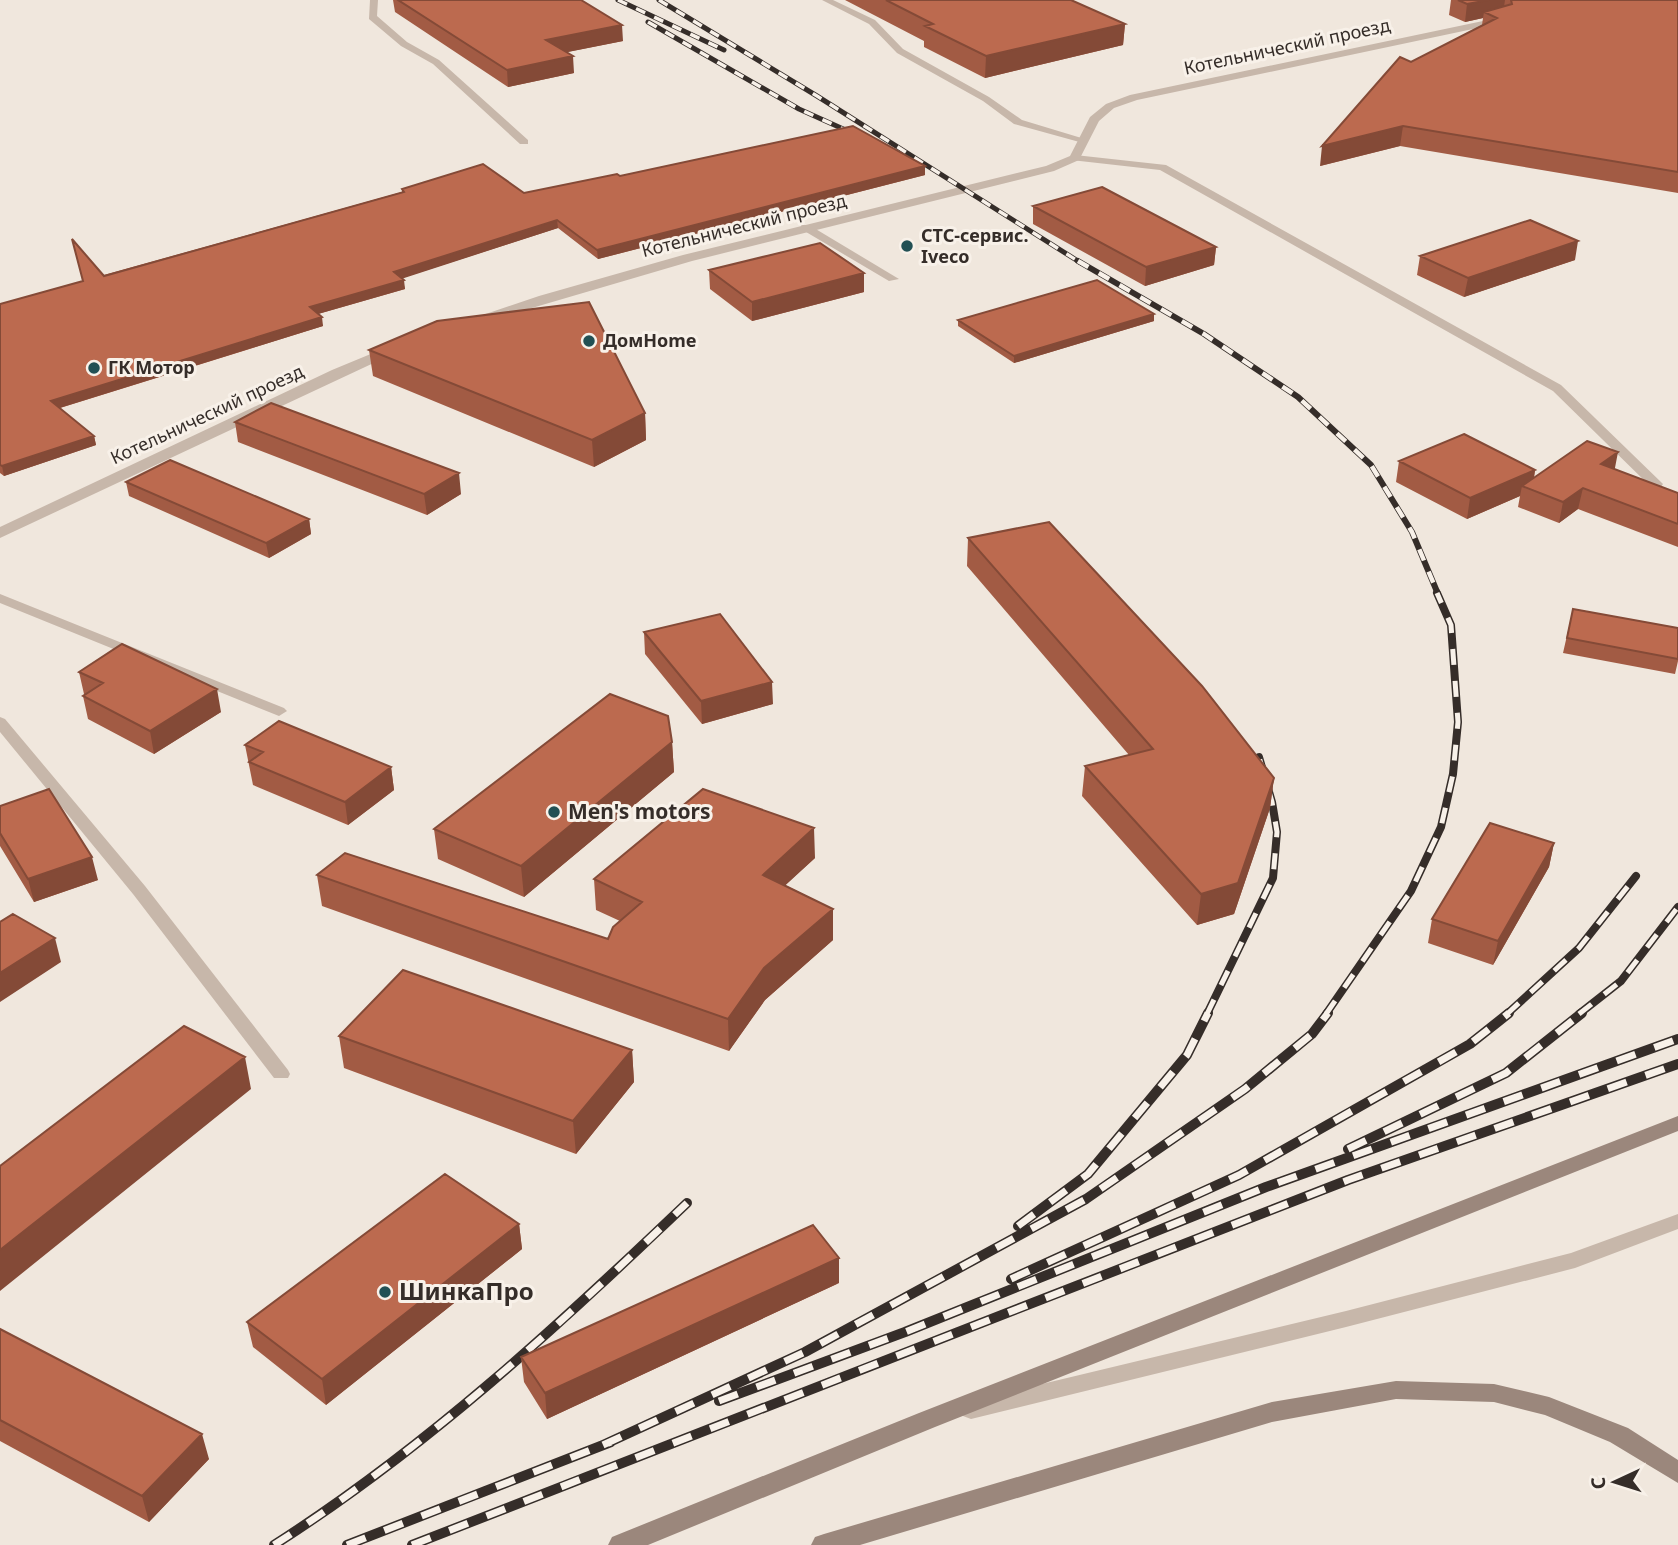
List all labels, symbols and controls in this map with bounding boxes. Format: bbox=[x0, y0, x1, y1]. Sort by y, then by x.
street label: Котельнический проезд bbox=[1181, 12, 1392, 80]
street label: Котельнический проезд bbox=[639, 188, 849, 262]
place label: СТС-сервис. Iveco bbox=[921, 223, 1029, 268]
marker: СТС-сервис. Iveco bbox=[899, 238, 915, 254]
place label: ДомHome bbox=[603, 328, 697, 352]
marker: ДомHome bbox=[581, 333, 597, 349]
place label: ГК Мотор bbox=[108, 355, 195, 379]
street label: Котельнический проезд bbox=[106, 359, 307, 469]
marker: ГК Мотор bbox=[86, 360, 102, 376]
place label: Men's motors bbox=[568, 797, 711, 825]
marker: Men's motors bbox=[546, 804, 562, 820]
place label: ШинкаПро bbox=[399, 1274, 534, 1307]
marker: ШинкаПро bbox=[377, 1284, 393, 1300]
north arrow bbox=[1580, 1447, 1650, 1517]
text: С bbox=[1585, 1476, 1611, 1490]

